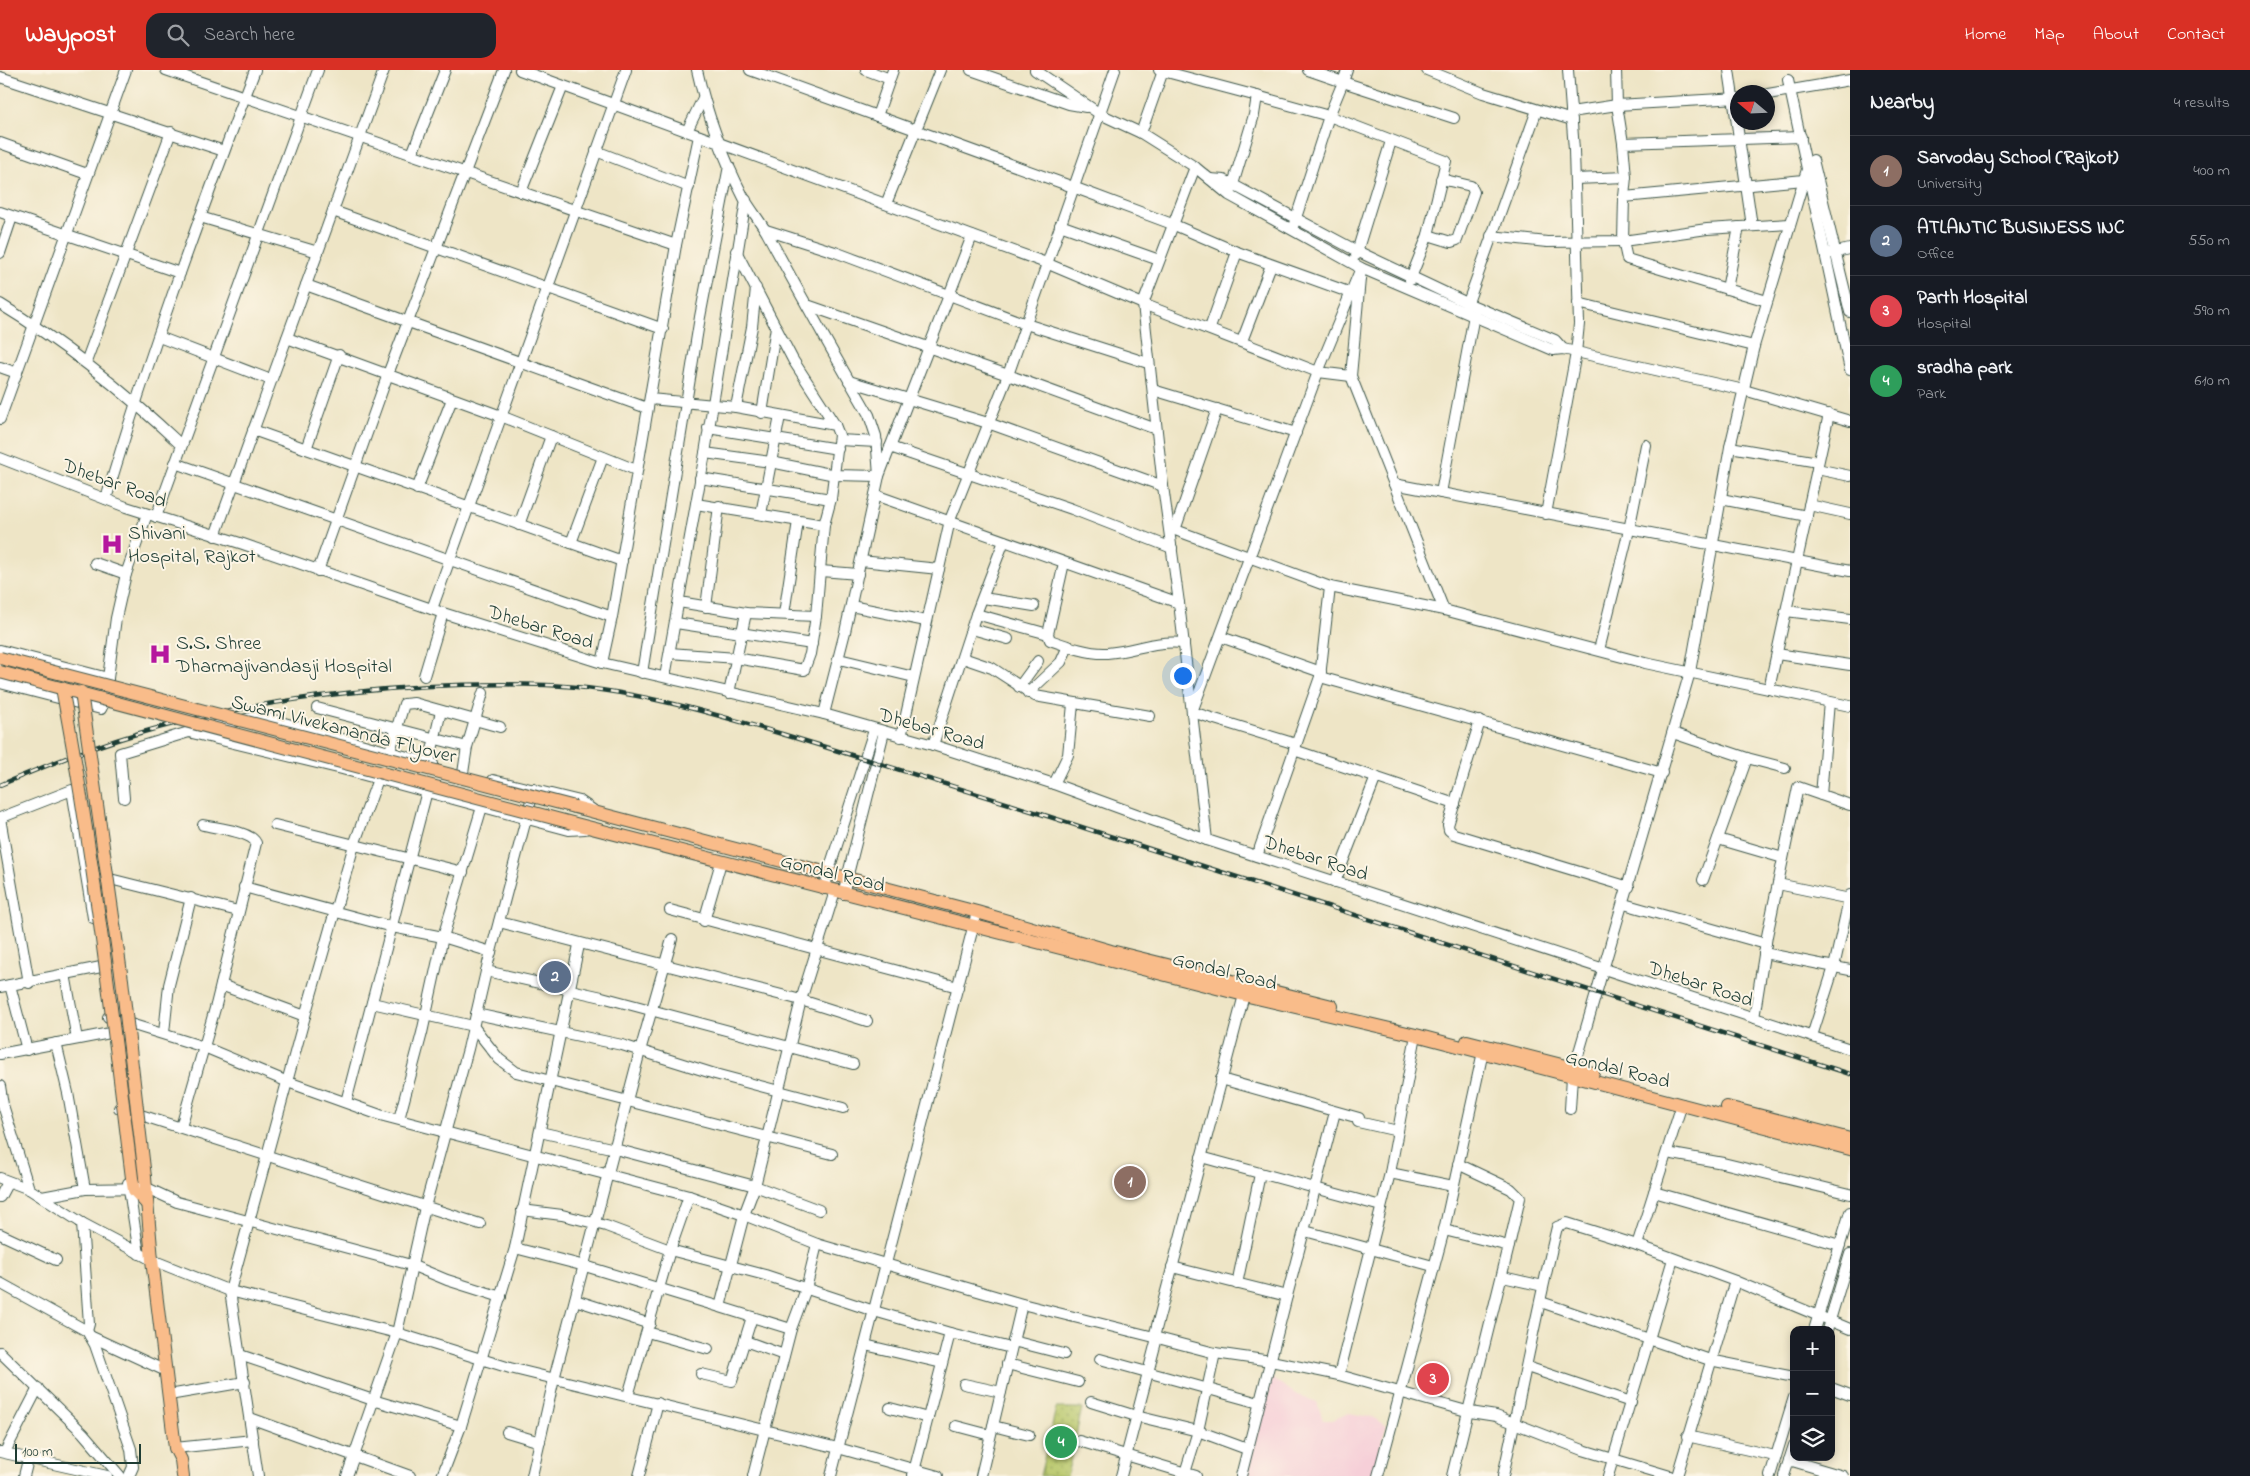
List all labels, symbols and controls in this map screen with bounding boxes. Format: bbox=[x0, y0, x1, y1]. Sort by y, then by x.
search box bbox=[146, 13, 496, 58]
text: Waypost bbox=[25, 18, 116, 53]
icon: search bbox=[164, 21, 192, 49]
text: Search here bbox=[204, 22, 295, 49]
text: Home bbox=[1965, 22, 2006, 48]
text: Map bbox=[2034, 22, 2065, 48]
text: About bbox=[2093, 22, 2139, 48]
text: Contact bbox=[2167, 22, 2225, 48]
north arrow bbox=[1730, 85, 1775, 130]
text: Nearby bbox=[1870, 88, 1934, 118]
text: 4 results bbox=[2174, 91, 2230, 115]
text: Sarvoday School (Rajkot) bbox=[1917, 145, 2118, 172]
text: 1 bbox=[1883, 159, 1889, 183]
text: 400 m bbox=[2193, 159, 2230, 183]
text: University bbox=[1917, 172, 1982, 196]
text: ATLANTIC BUSINESS INC bbox=[1917, 215, 2124, 242]
text: 2 bbox=[1882, 229, 1890, 253]
text: 550 m bbox=[2188, 229, 2230, 253]
text: Office bbox=[1917, 242, 1954, 266]
text: Parth Hospital bbox=[1917, 285, 2027, 312]
text: 3 bbox=[1883, 299, 1889, 323]
text: 590 m bbox=[2193, 299, 2230, 323]
text: Hospital bbox=[1917, 312, 1971, 336]
text: sradha park bbox=[1917, 355, 2012, 382]
text: 4 bbox=[1883, 369, 1889, 393]
text: 610 m bbox=[2195, 369, 2230, 393]
text: Park bbox=[1917, 382, 1946, 406]
street label: Dhebar Road bbox=[57, 452, 170, 517]
place label: Shivani Hospital, Rajkot bbox=[128, 520, 256, 572]
hospital icon: Shivani Hospital, Rajkot bbox=[99, 531, 125, 557]
street label: Dhebar Road bbox=[483, 598, 597, 658]
place label: S.S. Shree Dharmajivandasji Hospital bbox=[175, 630, 392, 682]
hospital icon: S.S. Shree Dharmajivandasji Hospital bbox=[147, 641, 173, 667]
your location bbox=[1170, 663, 1196, 689]
street label: Swami Vivekananda Flyover bbox=[228, 688, 460, 773]
street label: Dhebar Road bbox=[874, 701, 988, 759]
street label: Dhebar Road bbox=[1258, 828, 1372, 890]
street label: Gondal Road bbox=[777, 847, 888, 901]
street label: Gondal Road bbox=[1169, 945, 1280, 999]
street label: Dhebar Road bbox=[1643, 954, 1757, 1016]
pin: 2 bbox=[539, 958, 571, 996]
street label: Gondal Road bbox=[1562, 1043, 1673, 1097]
pin: 1 bbox=[1114, 1163, 1146, 1201]
map controls bbox=[1790, 1326, 1835, 1461]
button: + bbox=[1790, 1326, 1835, 1371]
pin: 3 bbox=[1417, 1360, 1449, 1398]
button: − bbox=[1790, 1371, 1835, 1416]
button: layers bbox=[1790, 1416, 1835, 1461]
pin: 4 bbox=[1045, 1423, 1077, 1461]
scale bar bbox=[15, 1441, 141, 1464]
text: 100 m bbox=[22, 1442, 53, 1463]

